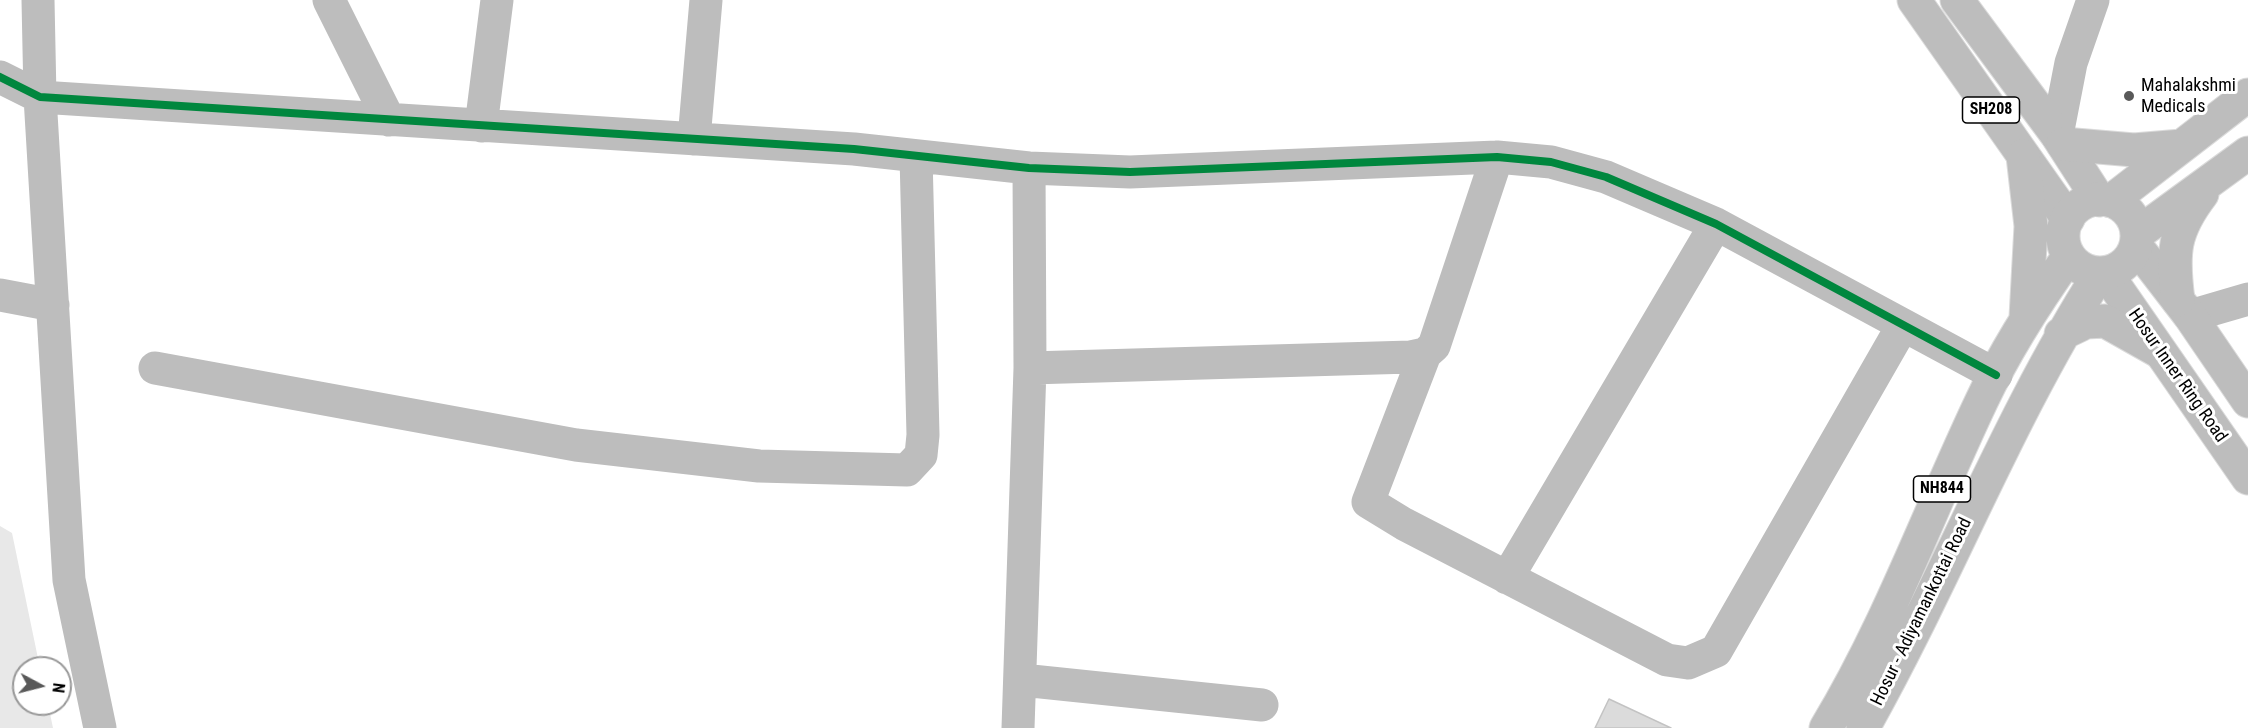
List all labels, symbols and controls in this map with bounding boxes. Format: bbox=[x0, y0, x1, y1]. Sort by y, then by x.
place label: Mahalakshmi Medicals bbox=[2141, 75, 2236, 118]
marker: Mahalakshmi Medicals bbox=[2122, 89, 2136, 103]
road number: SH208 bbox=[1962, 97, 2020, 123]
street label: Hosur Inner Ring Road bbox=[2123, 305, 2231, 447]
road number: NH844 bbox=[1914, 476, 1970, 502]
street label: Hosur - Adiyamankottai Road bbox=[1867, 514, 1977, 710]
north arrow bbox=[12, 656, 72, 716]
text: N bbox=[48, 682, 68, 694]

